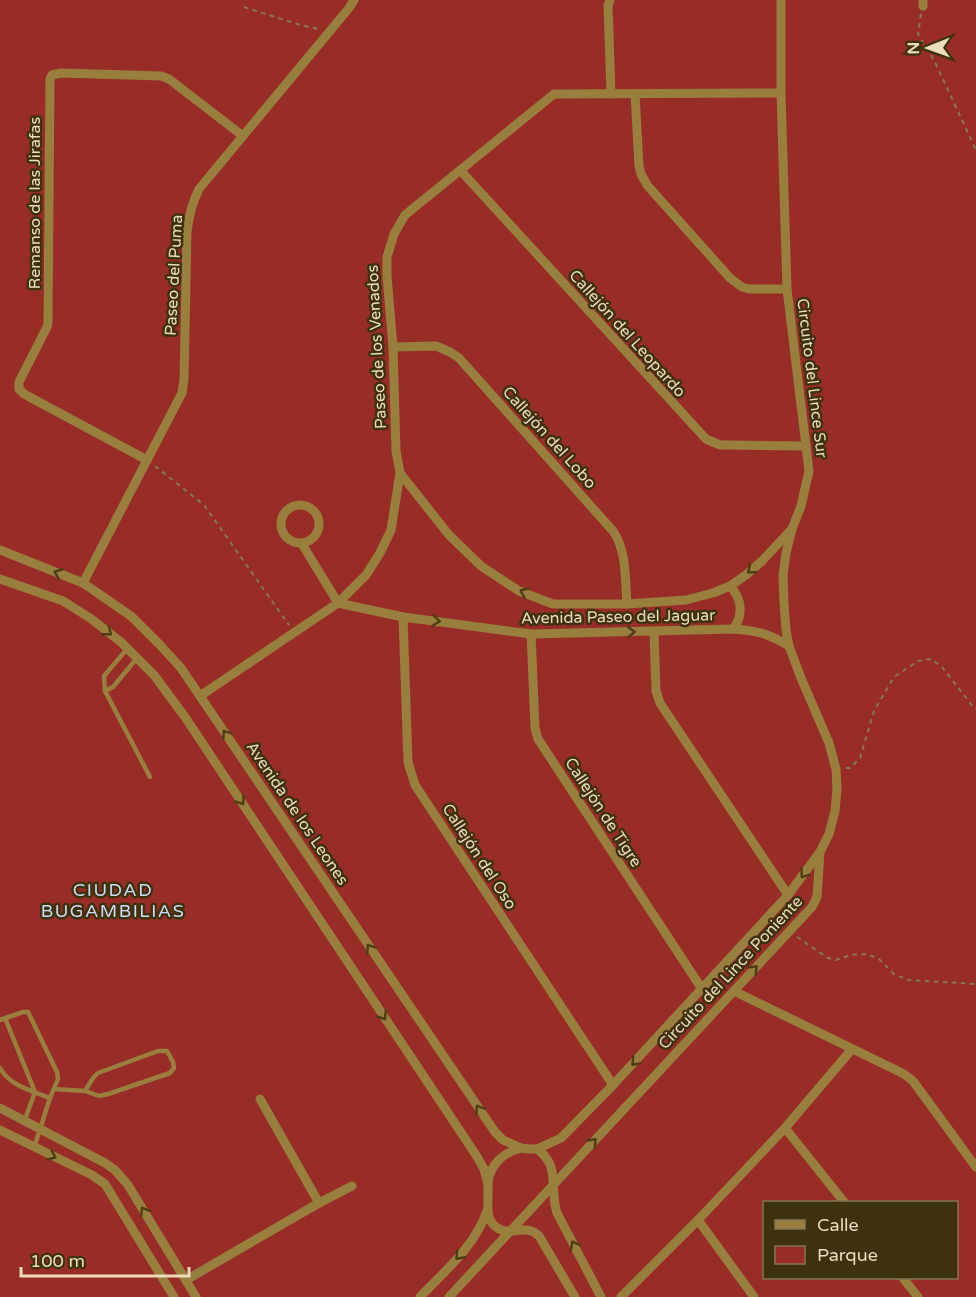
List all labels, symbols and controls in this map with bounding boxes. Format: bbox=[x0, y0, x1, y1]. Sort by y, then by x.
north arrow bbox=[898, 18, 958, 78]
text: N bbox=[904, 42, 924, 55]
street label: Remanso de las Jirafas bbox=[25, 117, 45, 289]
street label: Paseo del Puma bbox=[161, 214, 187, 336]
street label: Paseo de los Venados bbox=[363, 264, 391, 430]
street label: Callejón del Leopardo bbox=[565, 266, 690, 402]
street label: Circuito del Lince Sur bbox=[792, 297, 832, 460]
street label: Callejón del Lobo bbox=[498, 382, 600, 493]
one-way arrow bbox=[747, 563, 758, 574]
one-way arrow bbox=[53, 568, 64, 580]
one-way arrow bbox=[519, 587, 530, 599]
street label: Avenida Paseo del Jaguar bbox=[521, 605, 716, 629]
one-way arrow bbox=[432, 615, 441, 627]
one-way arrow bbox=[101, 625, 112, 636]
one-way arrow bbox=[626, 626, 635, 638]
one-way arrow bbox=[222, 729, 233, 740]
street label: Avenida de los Leones bbox=[242, 738, 353, 889]
street label: Callejón de Tigre bbox=[560, 754, 646, 871]
one-way arrow bbox=[234, 794, 245, 805]
street label: Callejón del Oso bbox=[437, 800, 521, 913]
one-way arrow bbox=[800, 867, 811, 878]
district label: CIUDAD BUGAMBILIAS bbox=[41, 879, 185, 922]
street label: Circuito del Lince Poniente bbox=[654, 892, 807, 1054]
one-way arrow bbox=[366, 943, 377, 954]
one-way arrow bbox=[747, 965, 758, 976]
one-way arrow bbox=[376, 1010, 388, 1020]
one-way arrow bbox=[631, 1055, 642, 1066]
one-way arrow bbox=[475, 1105, 486, 1116]
one-way arrow bbox=[585, 1139, 596, 1150]
one-way arrow bbox=[46, 1149, 57, 1161]
legend bbox=[763, 1201, 958, 1279]
one-way arrow bbox=[139, 1207, 151, 1217]
text: Calle bbox=[817, 1214, 859, 1236]
scale bar bbox=[21, 1240, 189, 1278]
one-way arrow bbox=[570, 1241, 581, 1252]
text: Parque bbox=[817, 1244, 878, 1266]
one-way arrow bbox=[455, 1249, 466, 1260]
text: 100 m bbox=[30, 1250, 85, 1272]

